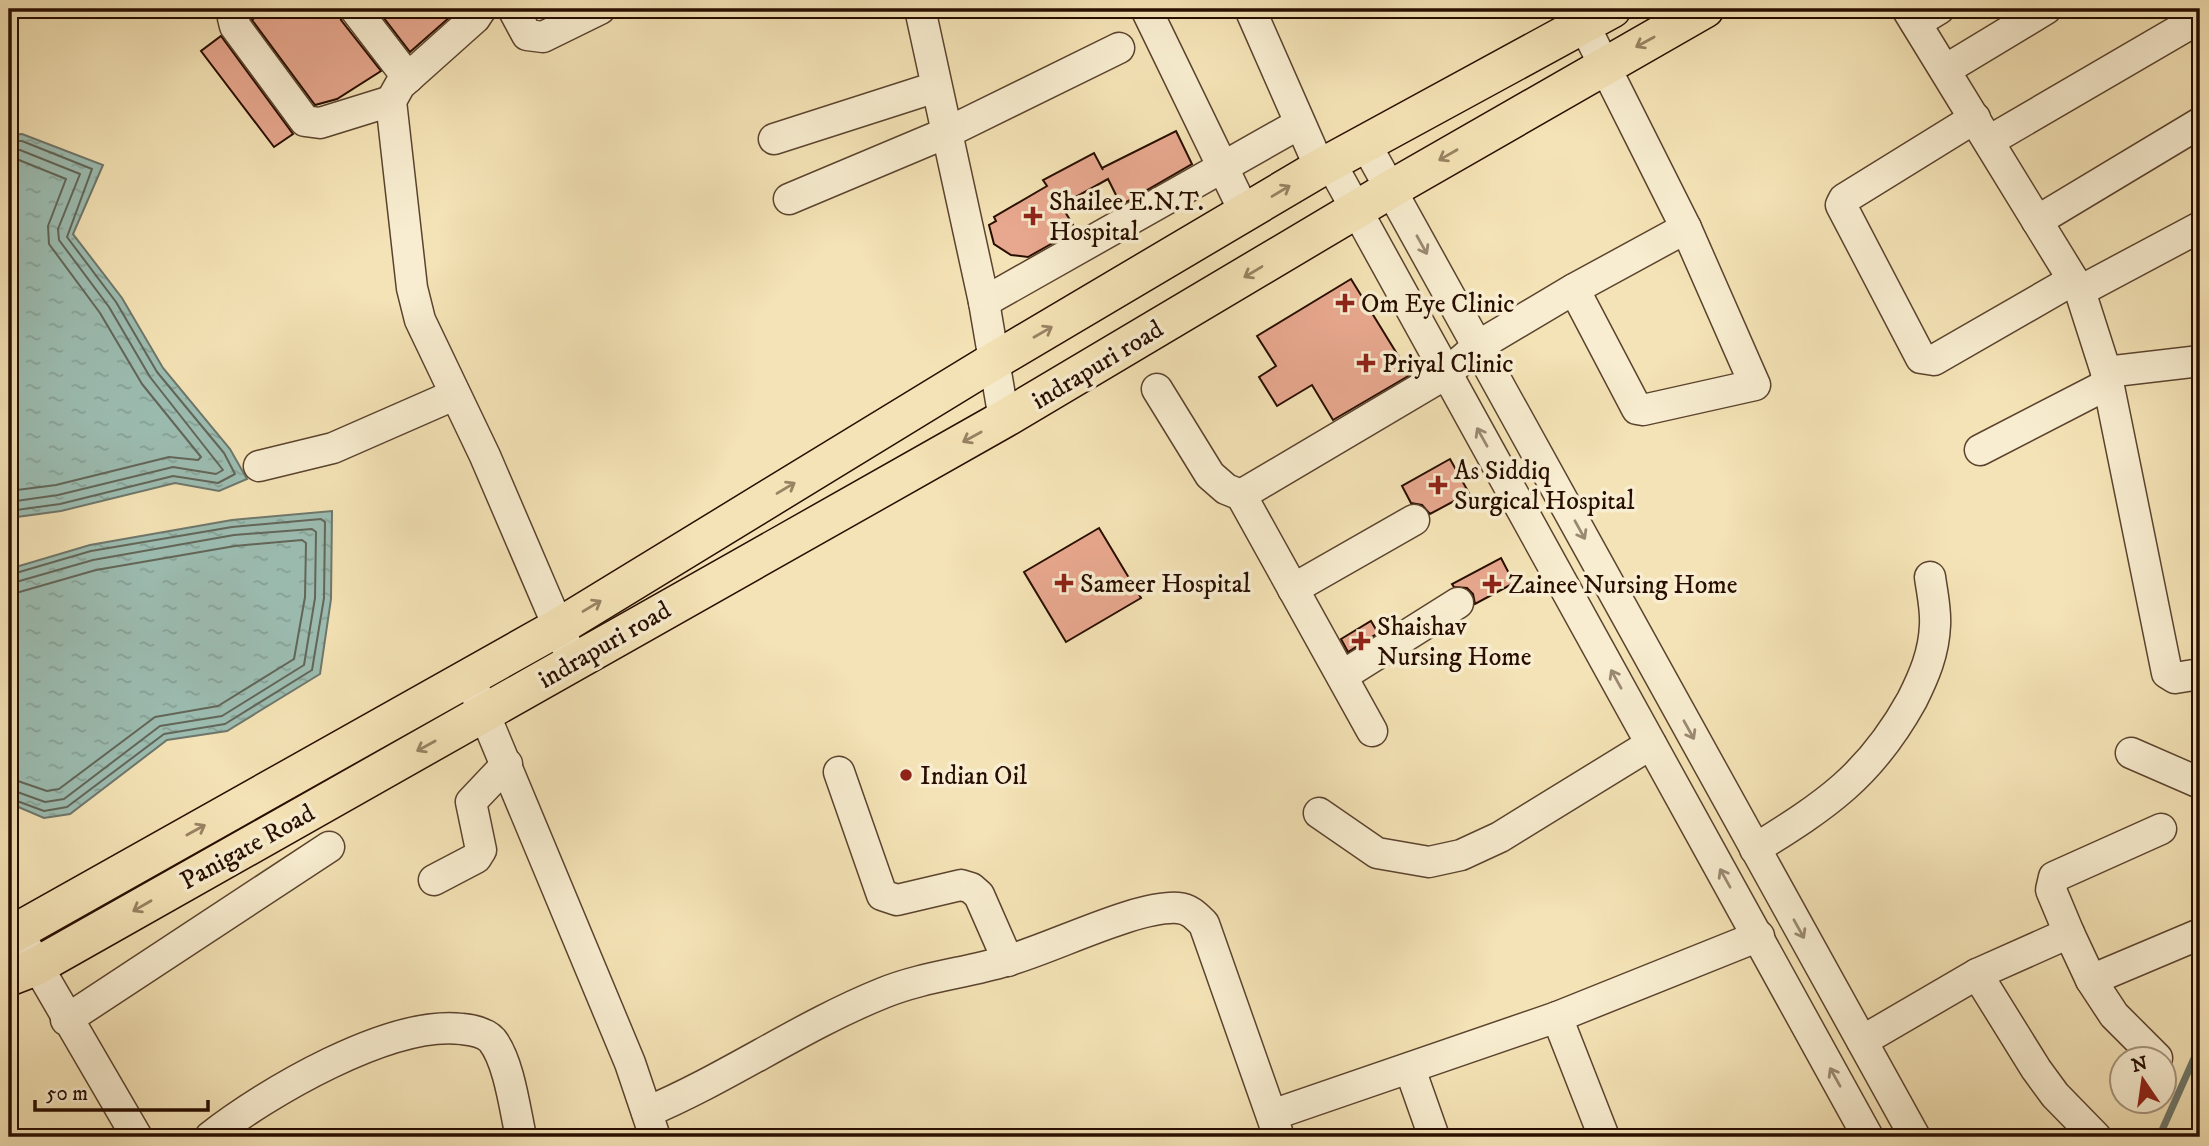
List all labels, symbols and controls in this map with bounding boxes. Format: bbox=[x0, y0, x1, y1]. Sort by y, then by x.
one-way arrow bbox=[1635, 36, 1656, 49]
one-way arrow bbox=[1438, 149, 1458, 163]
one-way arrow bbox=[1271, 184, 1291, 198]
place label: Shailee E.N.T. Hospital bbox=[1049, 186, 1204, 249]
marker: Shailee E.N.T. Hospital bbox=[1023, 206, 1043, 226]
one-way arrow bbox=[1415, 235, 1429, 255]
one-way arrow bbox=[1243, 265, 1263, 279]
place label: Om Eye Clinic bbox=[1361, 288, 1514, 321]
marker: Om Eye Clinic bbox=[1335, 293, 1355, 313]
street label: indrapuri road bbox=[1026, 313, 1170, 417]
one-way arrow bbox=[1033, 325, 1053, 339]
place label: Priyal Clinic bbox=[1382, 348, 1514, 381]
marker: Priyal Clinic bbox=[1356, 353, 1376, 373]
one-way arrow bbox=[1475, 427, 1489, 447]
one-way arrow bbox=[962, 431, 983, 444]
place label: As Siddiq Surgical Hospital bbox=[1454, 455, 1635, 518]
marker: As Siddiq Surgical Hospital bbox=[1428, 475, 1448, 495]
one-way arrow bbox=[775, 481, 795, 495]
one-way arrow bbox=[1573, 520, 1587, 540]
place label: Sameer Hospital bbox=[1080, 568, 1251, 601]
place label: Zainee Nursing Home bbox=[1508, 569, 1738, 602]
marker: Sameer Hospital bbox=[1054, 573, 1074, 593]
marker: Zainee Nursing Home bbox=[1482, 574, 1502, 594]
street label: indrapuri road bbox=[532, 594, 677, 697]
one-way arrow bbox=[581, 599, 601, 613]
place label: Shaishav Nursing Home bbox=[1377, 611, 1532, 674]
marker: Shaishav Nursing Home bbox=[1351, 631, 1371, 651]
one-way arrow bbox=[1608, 669, 1622, 690]
one-way arrow bbox=[1683, 719, 1697, 739]
one-way arrow bbox=[416, 739, 436, 753]
place label: Indian Oil bbox=[920, 760, 1027, 793]
marker: Indian Oil bbox=[898, 767, 914, 783]
street label: Panigate Road bbox=[175, 797, 321, 898]
one-way arrow bbox=[186, 823, 206, 837]
one-way arrow bbox=[1718, 868, 1732, 889]
one-way arrow bbox=[132, 900, 153, 913]
one-way arrow bbox=[1792, 918, 1806, 938]
north arrow bbox=[2108, 1044, 2178, 1114]
text: N bbox=[2129, 1052, 2150, 1078]
one-way arrow bbox=[1828, 1068, 1842, 1088]
scale bar bbox=[35, 1069, 208, 1113]
text: 50 m bbox=[46, 1081, 88, 1107]

